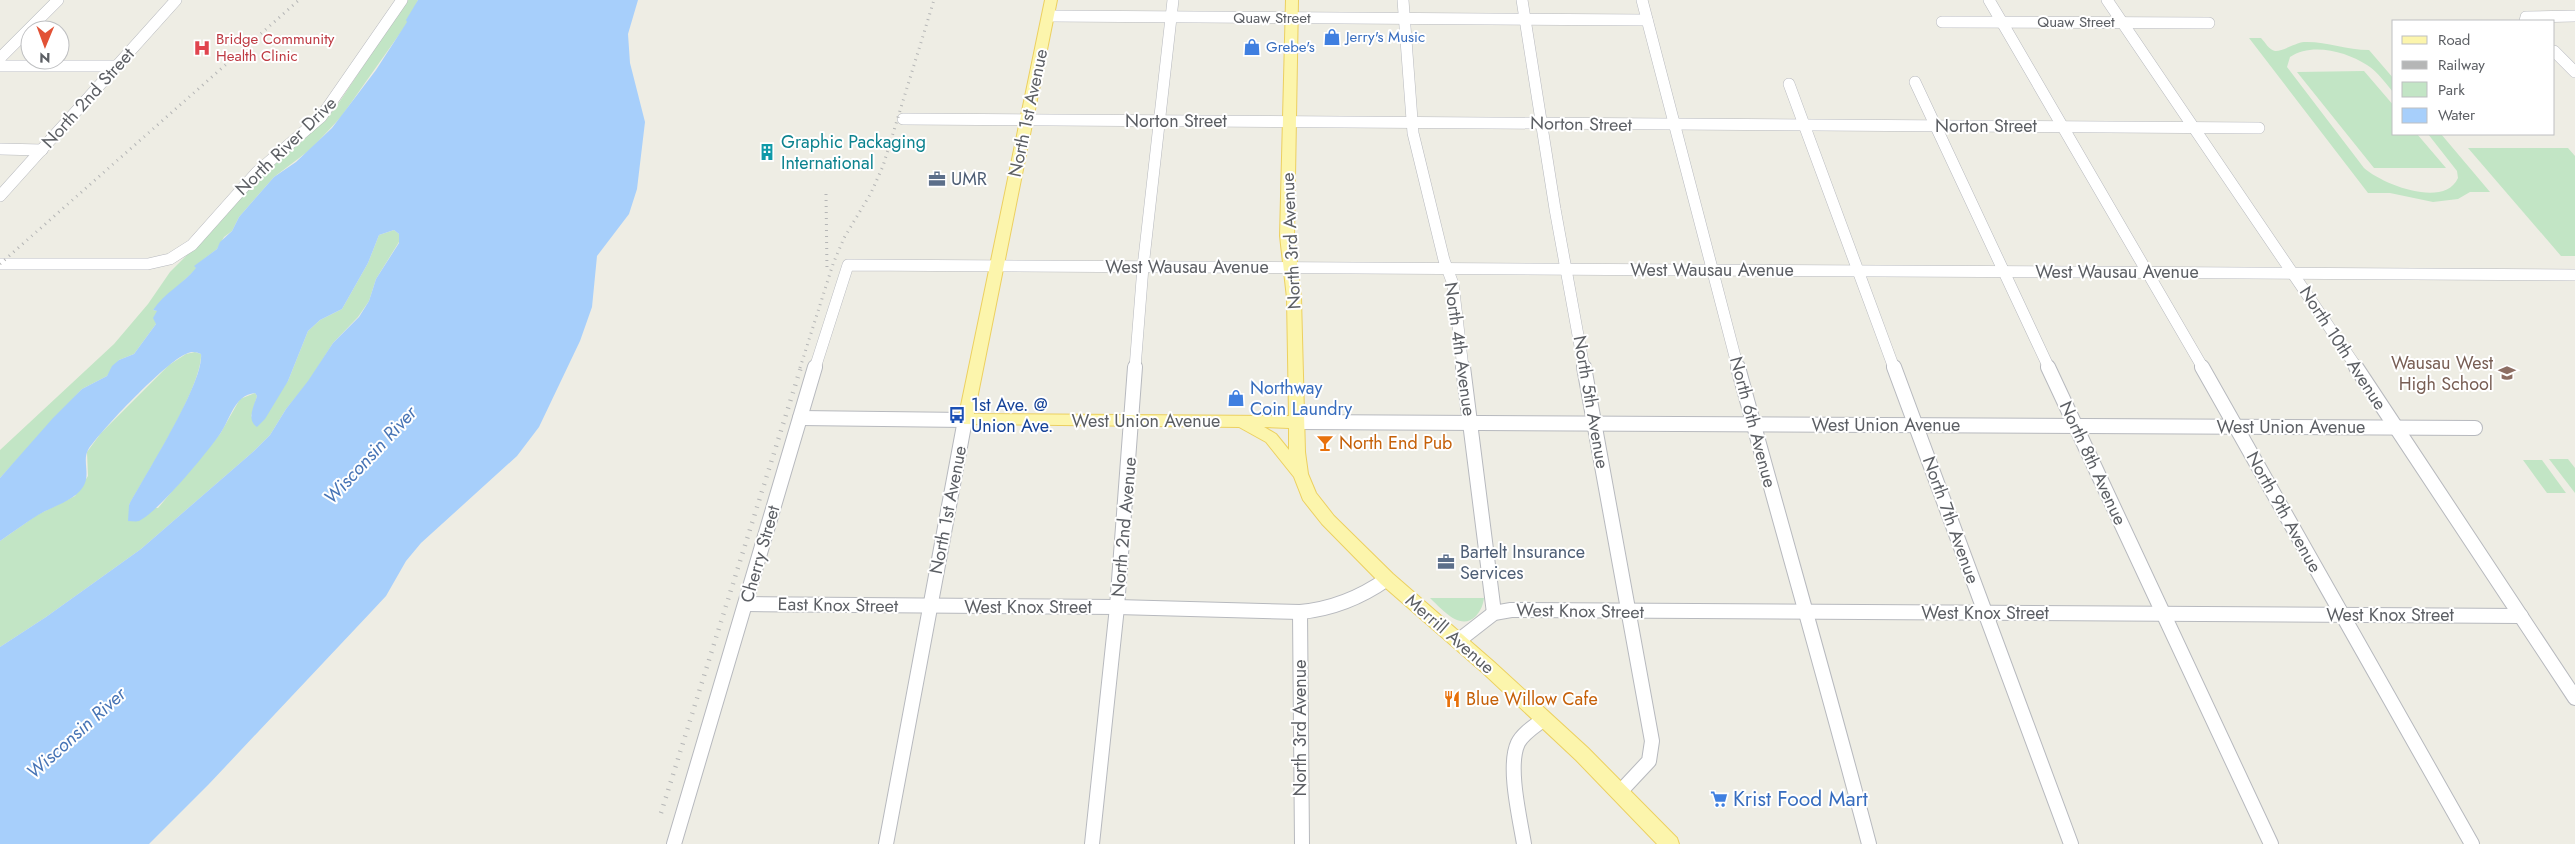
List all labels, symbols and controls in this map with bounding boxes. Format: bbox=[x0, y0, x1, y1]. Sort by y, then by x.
street label: Quaw Street bbox=[1233, 7, 1311, 29]
street label: Quaw Street bbox=[2037, 11, 2115, 33]
north arrow bbox=[20, 20, 70, 70]
legend bbox=[2392, 20, 2555, 135]
place label: Jerry's Music bbox=[1344, 26, 1425, 48]
shop icon: Jerry's Music bbox=[1322, 27, 1342, 47]
place label: Bridge Community Health Clinic bbox=[216, 28, 335, 67]
text: Road bbox=[2438, 29, 2470, 51]
place label: Grebe's bbox=[1266, 36, 1315, 58]
shop icon: Grebe's bbox=[1242, 37, 1262, 57]
hospital icon: Bridge Community Health Clinic bbox=[192, 38, 212, 58]
street label: North 2nd Street bbox=[37, 43, 139, 153]
street label: North 1st Avenue bbox=[1002, 47, 1054, 179]
text: Railway bbox=[2438, 54, 2485, 76]
text: Park bbox=[2438, 79, 2465, 101]
street label: North River Drive bbox=[229, 91, 343, 201]
text: Water bbox=[2438, 104, 2476, 126]
street label: Norton Street bbox=[1125, 108, 1228, 134]
street label: Norton Street bbox=[1530, 110, 1633, 138]
street label: Norton Street bbox=[1935, 113, 2038, 139]
place label: Graphic Packaging International bbox=[781, 129, 926, 176]
building icon: Graphic Packaging International bbox=[757, 142, 777, 162]
place label: UMR bbox=[951, 166, 987, 192]
office icon: UMR bbox=[927, 169, 947, 189]
street label: North 3rd Avenue bbox=[1274, 172, 1308, 310]
street label: West Wausau Avenue bbox=[1105, 254, 1269, 280]
street label: West Wausau Avenue bbox=[1630, 257, 1794, 283]
street label: West Wausau Avenue bbox=[2035, 259, 2199, 285]
street label: North 4th Avenue bbox=[1438, 280, 1482, 418]
street label: North 10th Avenue bbox=[2293, 281, 2393, 415]
street label: North 5th Avenue bbox=[1567, 334, 1615, 470]
place label: Wausau West High School bbox=[2391, 350, 2494, 397]
street label: North 6th Avenue bbox=[1723, 354, 1783, 490]
school or university icon: Wausau West High School bbox=[2497, 363, 2517, 383]
place label: Northway Coin Laundry bbox=[1250, 375, 1352, 422]
shop icon: Northway Coin Laundry bbox=[1226, 388, 1246, 408]
place label: 1st Ave. @ Union Ave. bbox=[971, 392, 1053, 439]
street label: North 8th Avenue bbox=[2053, 397, 2133, 529]
water label: Wisconsin River bbox=[317, 399, 424, 510]
bus stop icon: 1st Ave. @ Union Ave. bbox=[947, 405, 967, 425]
street label: West Union Avenue bbox=[1072, 408, 1220, 434]
street label: West Union Avenue bbox=[1812, 412, 1960, 438]
street label: West Union Avenue bbox=[2217, 414, 2365, 440]
place label: North End Pub bbox=[1339, 430, 1452, 456]
bar icon: North End Pub bbox=[1315, 433, 1335, 453]
street label: North 1st Avenue bbox=[923, 444, 973, 576]
street label: North 9th Avenue bbox=[2240, 447, 2328, 577]
street label: North 7th Avenue bbox=[1916, 453, 1986, 587]
street label: North 2nd Avenue bbox=[1105, 456, 1143, 598]
street label: Cherry Street bbox=[734, 502, 786, 606]
place label: Bartelt Insurance Services bbox=[1460, 539, 1585, 586]
office icon: Bartelt Insurance Services bbox=[1436, 552, 1456, 572]
street label: Merrill Avenue bbox=[1400, 588, 1500, 680]
street label: East Knox Street bbox=[777, 591, 899, 619]
street label: West Knox Street bbox=[964, 594, 1093, 620]
street label: West Knox Street bbox=[1516, 597, 1645, 625]
street label: West Knox Street bbox=[1921, 600, 2050, 626]
street label: West Knox Street bbox=[2326, 602, 2455, 628]
street label: North 3rd Avenue bbox=[1287, 660, 1313, 796]
water label: Wisconsin River bbox=[20, 680, 133, 785]
place label: Blue Willow Cafe bbox=[1466, 686, 1598, 712]
restaurant icon: Blue Willow Cafe bbox=[1442, 689, 1462, 709]
place label: Krist Food Mart bbox=[1733, 784, 1868, 814]
supermarket icon: Krist Food Mart bbox=[1709, 789, 1729, 809]

